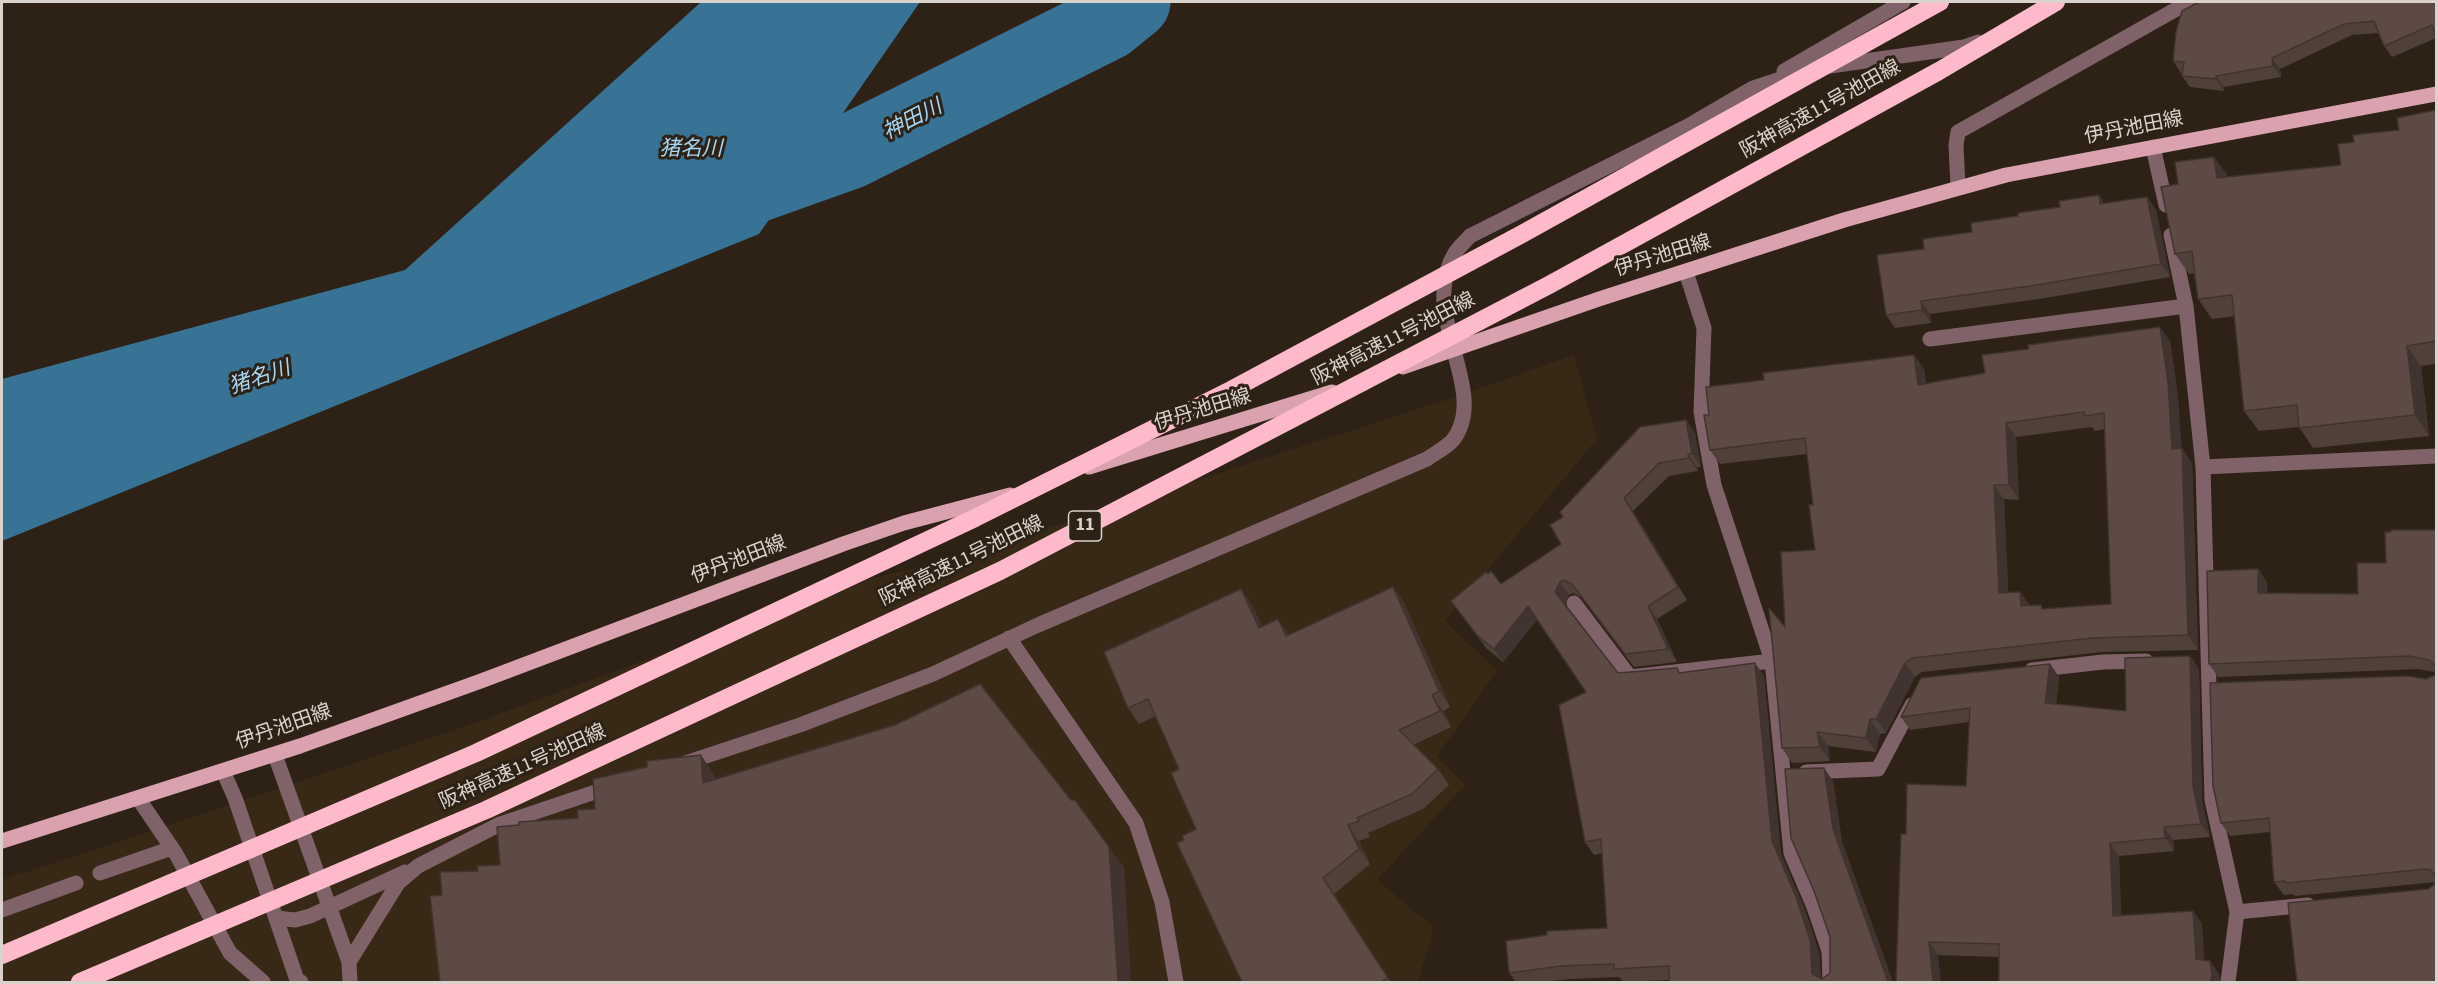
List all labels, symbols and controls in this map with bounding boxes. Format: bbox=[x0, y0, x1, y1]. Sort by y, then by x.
street label: 阪神高速11号池田線 bbox=[1737, 56, 1905, 164]
water label: 神田川 bbox=[879, 95, 947, 147]
street label: 伊丹池田線 bbox=[2083, 108, 2185, 150]
water label: 猪名川 bbox=[660, 137, 722, 163]
street label: 伊丹池田線 bbox=[1612, 231, 1714, 283]
street label: 阪神高速11号池田線 bbox=[1308, 288, 1480, 392]
water label: 猪名川 bbox=[226, 357, 294, 401]
street label: 伊丹池田線 bbox=[1152, 385, 1254, 437]
road number: 11 bbox=[1068, 511, 1102, 541]
street label: 阪神高速11号池田線 bbox=[876, 512, 1048, 612]
street label: 伊丹池田線 bbox=[688, 532, 790, 590]
street label: 伊丹池田線 bbox=[233, 700, 335, 756]
street label: 阪神高速11号池田線 bbox=[436, 720, 610, 816]

